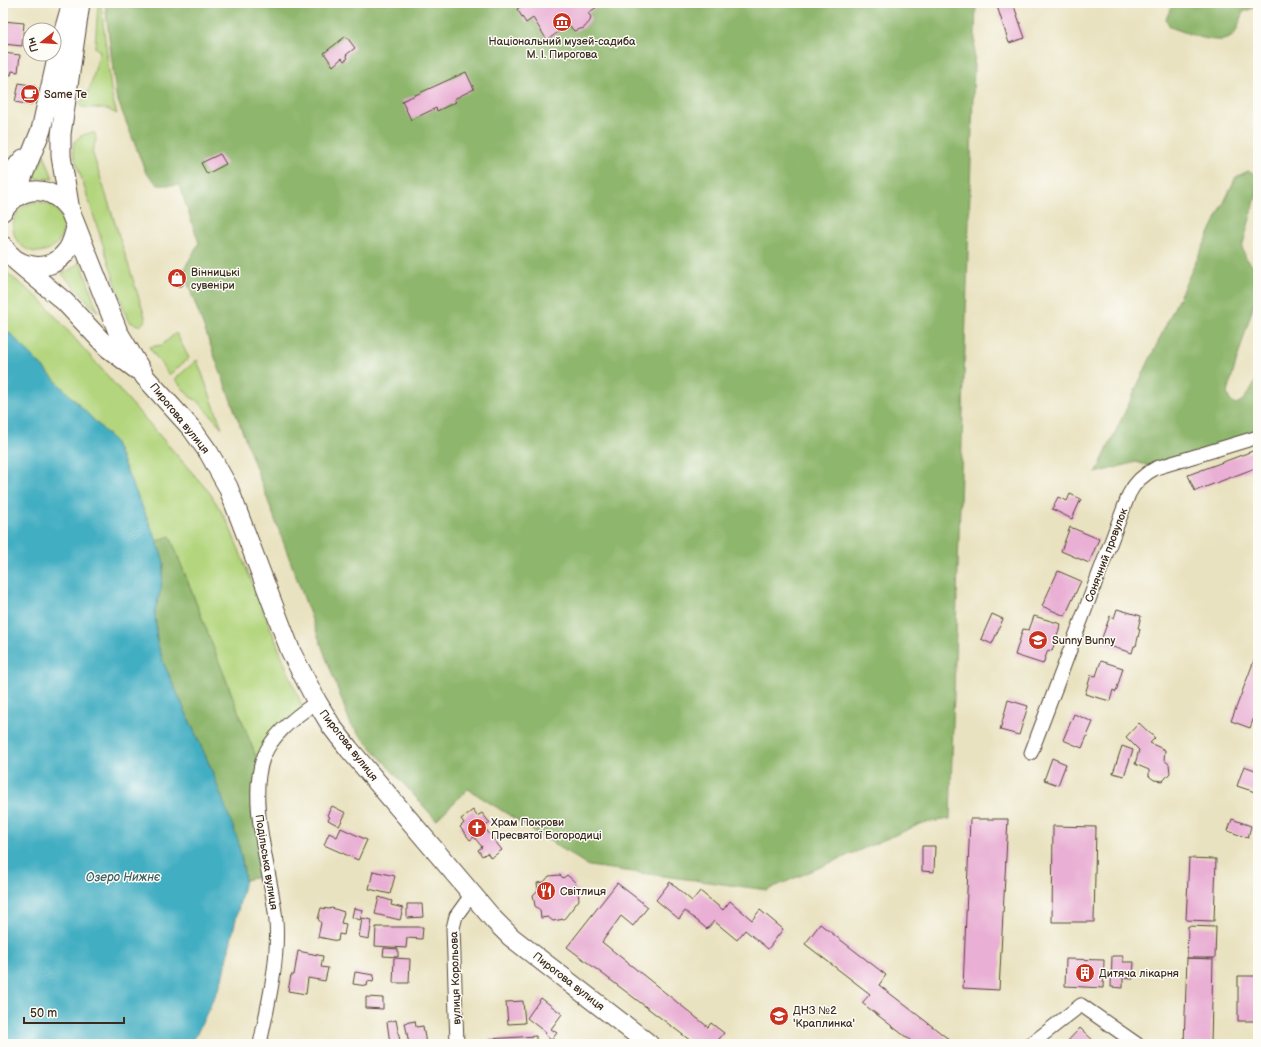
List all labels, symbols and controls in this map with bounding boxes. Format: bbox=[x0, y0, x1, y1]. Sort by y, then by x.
museum icon: Національний музей-садиба М. І. Пирогова bbox=[551, 11, 573, 33]
north arrow bbox=[22, 22, 62, 62]
place label: Національний музей-садиба М. І. Пирогова bbox=[489, 35, 636, 61]
text: Пн bbox=[25, 36, 41, 54]
cafe icon: Same Te bbox=[19, 83, 41, 105]
place label: Same Te bbox=[44, 88, 88, 101]
place label: Вінницькі сувеніри bbox=[191, 266, 240, 292]
shop icon: Вінницькі сувеніри bbox=[166, 267, 188, 289]
street label: Пирогова вулиця bbox=[147, 380, 212, 456]
street label: Сонячний провулок bbox=[1083, 506, 1130, 604]
school or university icon: Sunny Bunny bbox=[1027, 629, 1049, 651]
place label: Sunny Bunny bbox=[1052, 634, 1115, 647]
street label: Пирогова вулиця bbox=[317, 707, 381, 784]
street label: Подільська вулиця bbox=[253, 813, 280, 911]
place label: Храм Покрови Пресвятої Богородиці bbox=[491, 816, 602, 842]
church icon: Храм Покрови Пресвятої Богородиці bbox=[466, 817, 488, 839]
water label: Озеро Нижнє bbox=[86, 870, 161, 885]
restaurant icon: Світлиця bbox=[535, 880, 557, 902]
place label: Світлиця bbox=[560, 885, 606, 898]
street label: вулиця Корольова bbox=[447, 931, 464, 1025]
street label: Пирогова вулиця bbox=[530, 949, 607, 1013]
building icon: Дитяча лікарня bbox=[1074, 962, 1096, 984]
place label: Дитяча лікарня bbox=[1099, 967, 1179, 980]
scale bar bbox=[24, 999, 124, 1025]
place label: ДНЗ №2 'Краплинка' bbox=[793, 1004, 855, 1030]
school or university icon: ДНЗ №2 'Краплинка' bbox=[768, 1005, 790, 1027]
text: 50 m bbox=[30, 1006, 57, 1021]

